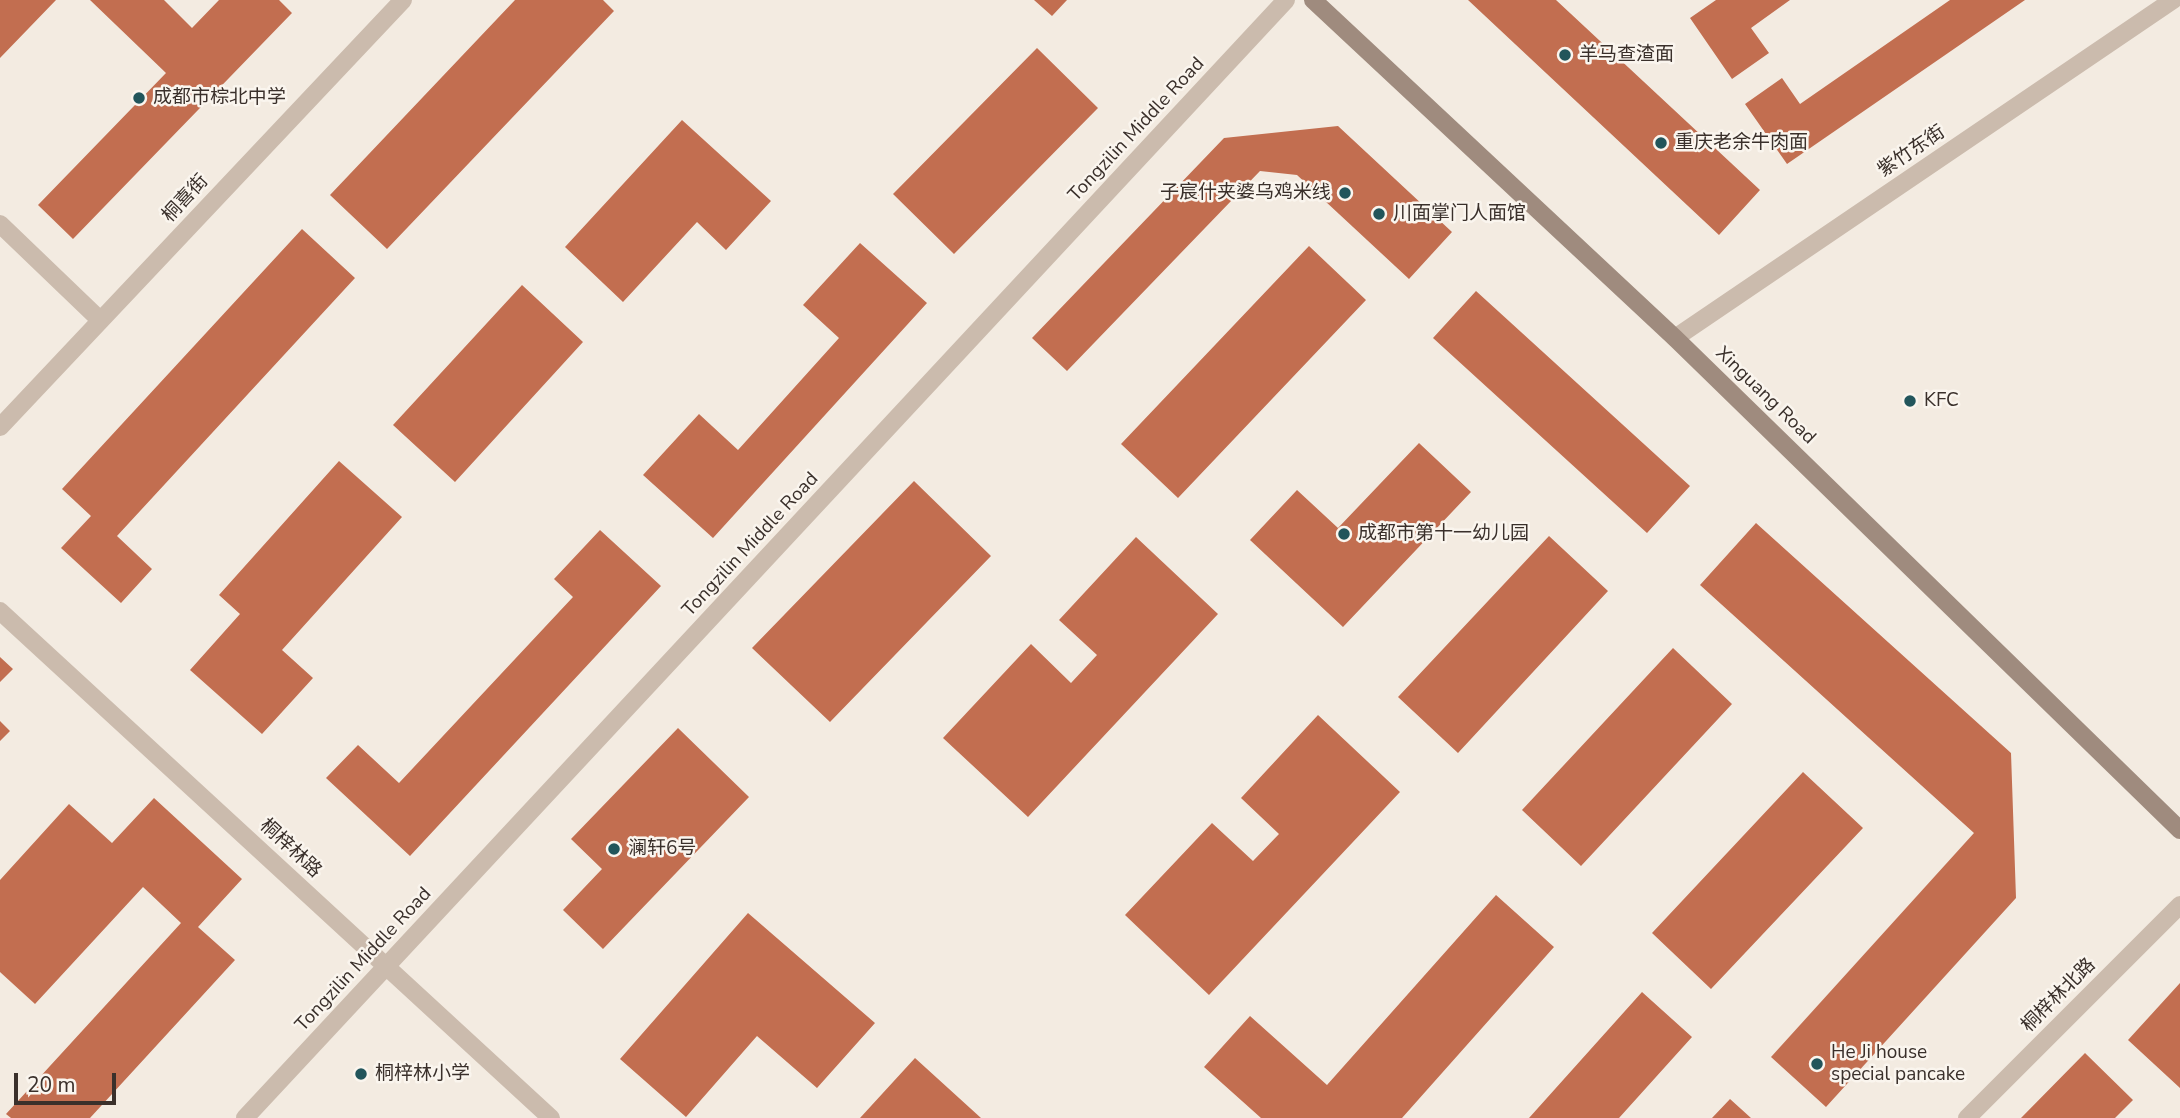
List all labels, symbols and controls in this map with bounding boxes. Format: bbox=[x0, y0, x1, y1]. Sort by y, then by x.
place label: 羊马查渣面 bbox=[1579, 44, 1674, 66]
marker: 羊马查渣面 bbox=[1557, 47, 1573, 63]
street label: Tongzilin Middle Road bbox=[1064, 53, 1210, 207]
place label: 成都市棕北中学 bbox=[153, 87, 286, 109]
marker: 成都市棕北中学 bbox=[131, 90, 147, 106]
street label: 紫竹东街 bbox=[1874, 121, 1950, 183]
place label: 重庆老余牛肉面 bbox=[1675, 132, 1808, 154]
marker: 重庆老余牛肉面 bbox=[1653, 135, 1669, 151]
street label: 桐喜街 bbox=[158, 170, 214, 228]
place label: 子宸什夹婆乌鸡米线 bbox=[1160, 182, 1331, 204]
marker: 子宸什夹婆乌鸡米线 bbox=[1337, 185, 1353, 201]
place label: 川面掌门人面馆 bbox=[1393, 203, 1526, 225]
marker: 川面掌门人面馆 bbox=[1371, 206, 1387, 222]
street label: Xinguang Road bbox=[1710, 342, 1820, 450]
place label: KFC bbox=[1924, 390, 1959, 412]
marker: KFC bbox=[1902, 393, 1918, 409]
street label: Tongzilin Middle Road bbox=[678, 468, 824, 622]
place label: 成都市第十一幼儿园 bbox=[1358, 523, 1529, 545]
marker: 成都市第十一幼儿园 bbox=[1336, 526, 1352, 542]
street label: 桐梓林路 bbox=[254, 815, 326, 883]
place label: 澜轩6号 bbox=[628, 838, 696, 860]
marker: 澜轩6号 bbox=[606, 841, 622, 857]
street label: Tongzilin Middle Road bbox=[291, 883, 437, 1037]
street label: 桐梓林北路 bbox=[2017, 954, 2101, 1038]
place label: He Ji house special pancake bbox=[1831, 1042, 1965, 1086]
marker: He Ji house special pancake bbox=[1809, 1056, 1825, 1072]
scale bar bbox=[18, 1058, 119, 1102]
place label: 桐梓林小学 bbox=[375, 1063, 470, 1085]
marker: 桐梓林小学 bbox=[353, 1066, 369, 1082]
text: 20 m bbox=[27, 1071, 76, 1099]

